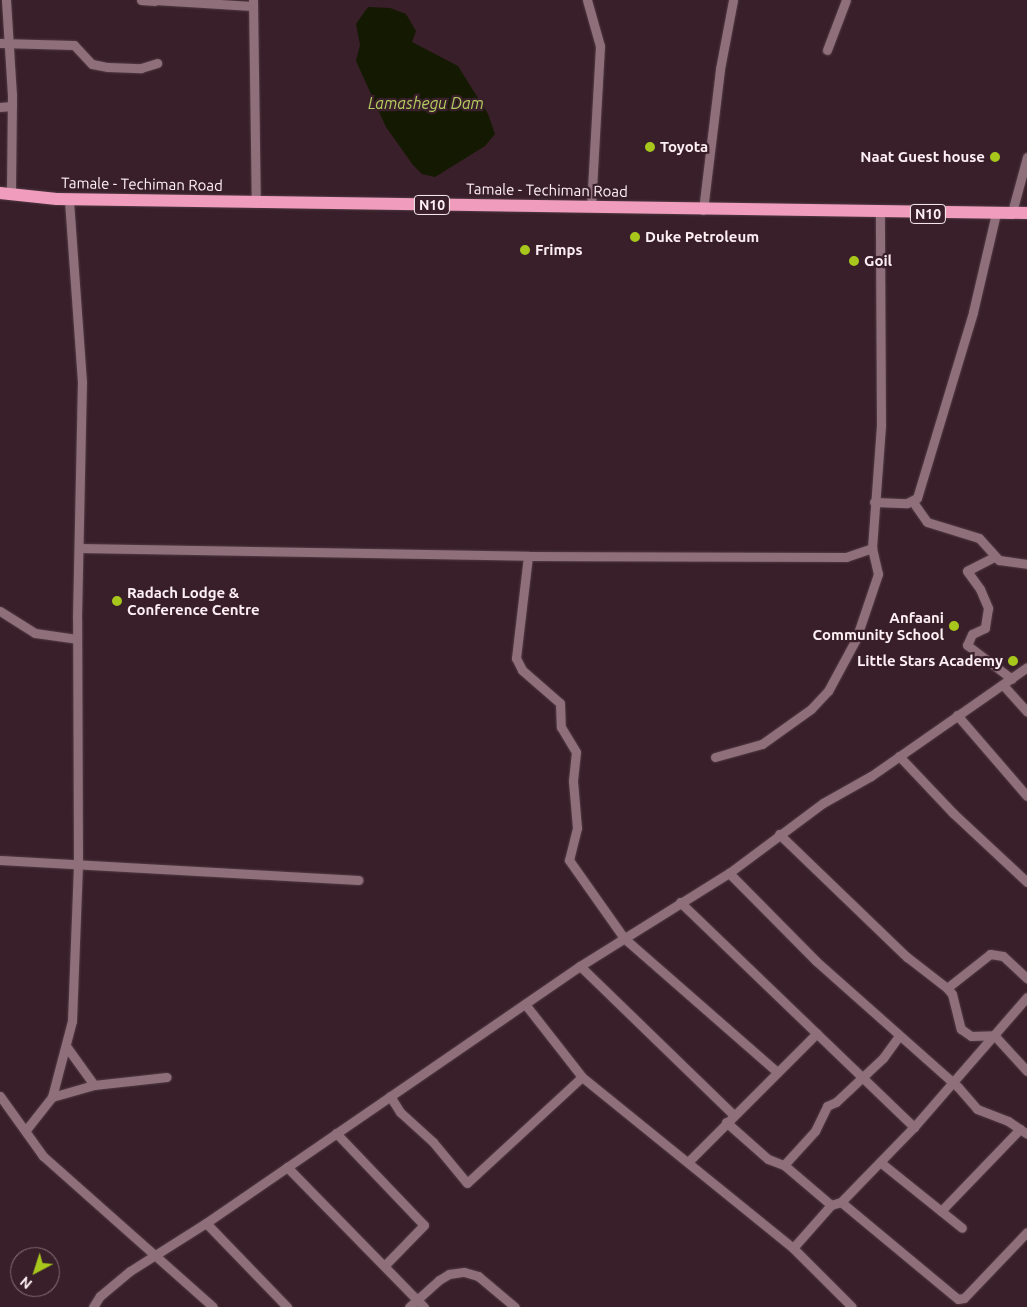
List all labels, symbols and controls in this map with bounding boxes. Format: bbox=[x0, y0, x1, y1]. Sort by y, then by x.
water label: Lamashegu Dam bbox=[368, 93, 484, 113]
place label: Toyota bbox=[660, 138, 708, 156]
marker: Toyota bbox=[644, 141, 656, 153]
place label: Naat Guest house bbox=[860, 148, 985, 166]
marker: Naat Guest house bbox=[989, 151, 1001, 163]
street label: Tamale - Techiman Road bbox=[61, 174, 223, 194]
street label: Tamale - Techiman Road bbox=[466, 180, 628, 200]
road number: N10 bbox=[413, 194, 451, 216]
road number: N10 bbox=[909, 202, 947, 225]
place label: Duke Petroleum bbox=[645, 228, 759, 246]
marker: Duke Petroleum bbox=[629, 231, 641, 243]
place label: Frimps bbox=[535, 241, 582, 259]
marker: Frimps bbox=[519, 244, 531, 256]
place label: Goil bbox=[864, 252, 892, 270]
marker: Goil bbox=[848, 255, 860, 267]
place label: Radach Lodge & Conference Centre bbox=[127, 583, 260, 618]
marker: Radach Lodge & Conference Centre bbox=[111, 595, 123, 607]
place label: Anfaani Community School bbox=[813, 608, 944, 643]
marker: Anfaani Community School bbox=[948, 620, 960, 632]
place label: Little Stars Academy bbox=[857, 652, 1003, 670]
marker: Little Stars Academy bbox=[1007, 655, 1019, 667]
north arrow bbox=[10, 1247, 60, 1297]
text: N bbox=[17, 1273, 35, 1292]

